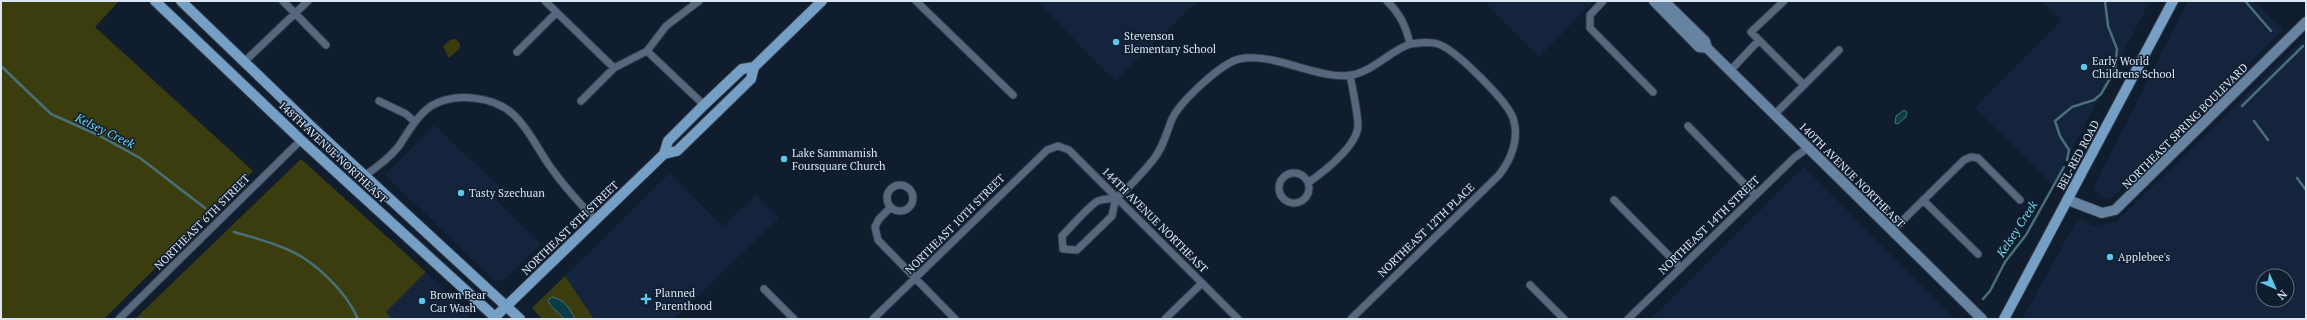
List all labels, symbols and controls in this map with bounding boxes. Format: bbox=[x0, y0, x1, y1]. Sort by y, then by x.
place label: Stevenson Elementary School bbox=[1124, 29, 1216, 56]
marker: Stevenson Elementary School bbox=[1111, 37, 1121, 47]
place label: Early World Childrens School bbox=[2092, 54, 2175, 81]
street label: NORTHEAST SPRING BOULEVARD bbox=[2119, 60, 2251, 192]
marker: Early World Childrens School bbox=[2079, 62, 2089, 72]
street label: 148TH AVENUE NORTHEAST bbox=[276, 98, 390, 206]
water label: Kelsey Creek bbox=[72, 109, 137, 151]
street label: BEL-RED ROAD bbox=[2054, 118, 2102, 192]
street label: 140TH AVENUE NORTHEAST bbox=[1796, 119, 1908, 231]
place label: Lake Sammamish Foursquare Church bbox=[792, 146, 886, 173]
marker: Lake Sammamish Foursquare Church bbox=[779, 154, 789, 164]
street label: 144TH AVENUE NORTHEAST bbox=[1099, 164, 1211, 276]
street label: NORTHEAST 6TH STREET bbox=[151, 171, 253, 273]
street label: NORTHEAST 10TH STREET bbox=[902, 171, 1008, 277]
street label: NORTHEAST 14TH STREET bbox=[1655, 173, 1763, 277]
street label: NORTHEAST 8TH STREET bbox=[519, 178, 622, 278]
street label: NORTHEAST 12TH PLACE bbox=[1375, 180, 1477, 280]
place label: Tasty Szechuan bbox=[469, 186, 545, 200]
marker: Tasty Szechuan bbox=[456, 188, 466, 198]
water label: Kelsey Creek bbox=[1992, 198, 2040, 260]
place label: Applebee's bbox=[2118, 250, 2171, 264]
marker: Applebee's bbox=[2105, 252, 2115, 262]
north arrow bbox=[2255, 268, 2295, 308]
place label: Planned Parenthood bbox=[655, 286, 712, 313]
text: N bbox=[2274, 287, 2290, 303]
place label: Brown Bear Car Wash bbox=[430, 288, 487, 315]
marker: Planned Parenthood bbox=[640, 293, 652, 305]
marker: Brown Bear Car Wash bbox=[417, 296, 427, 306]

